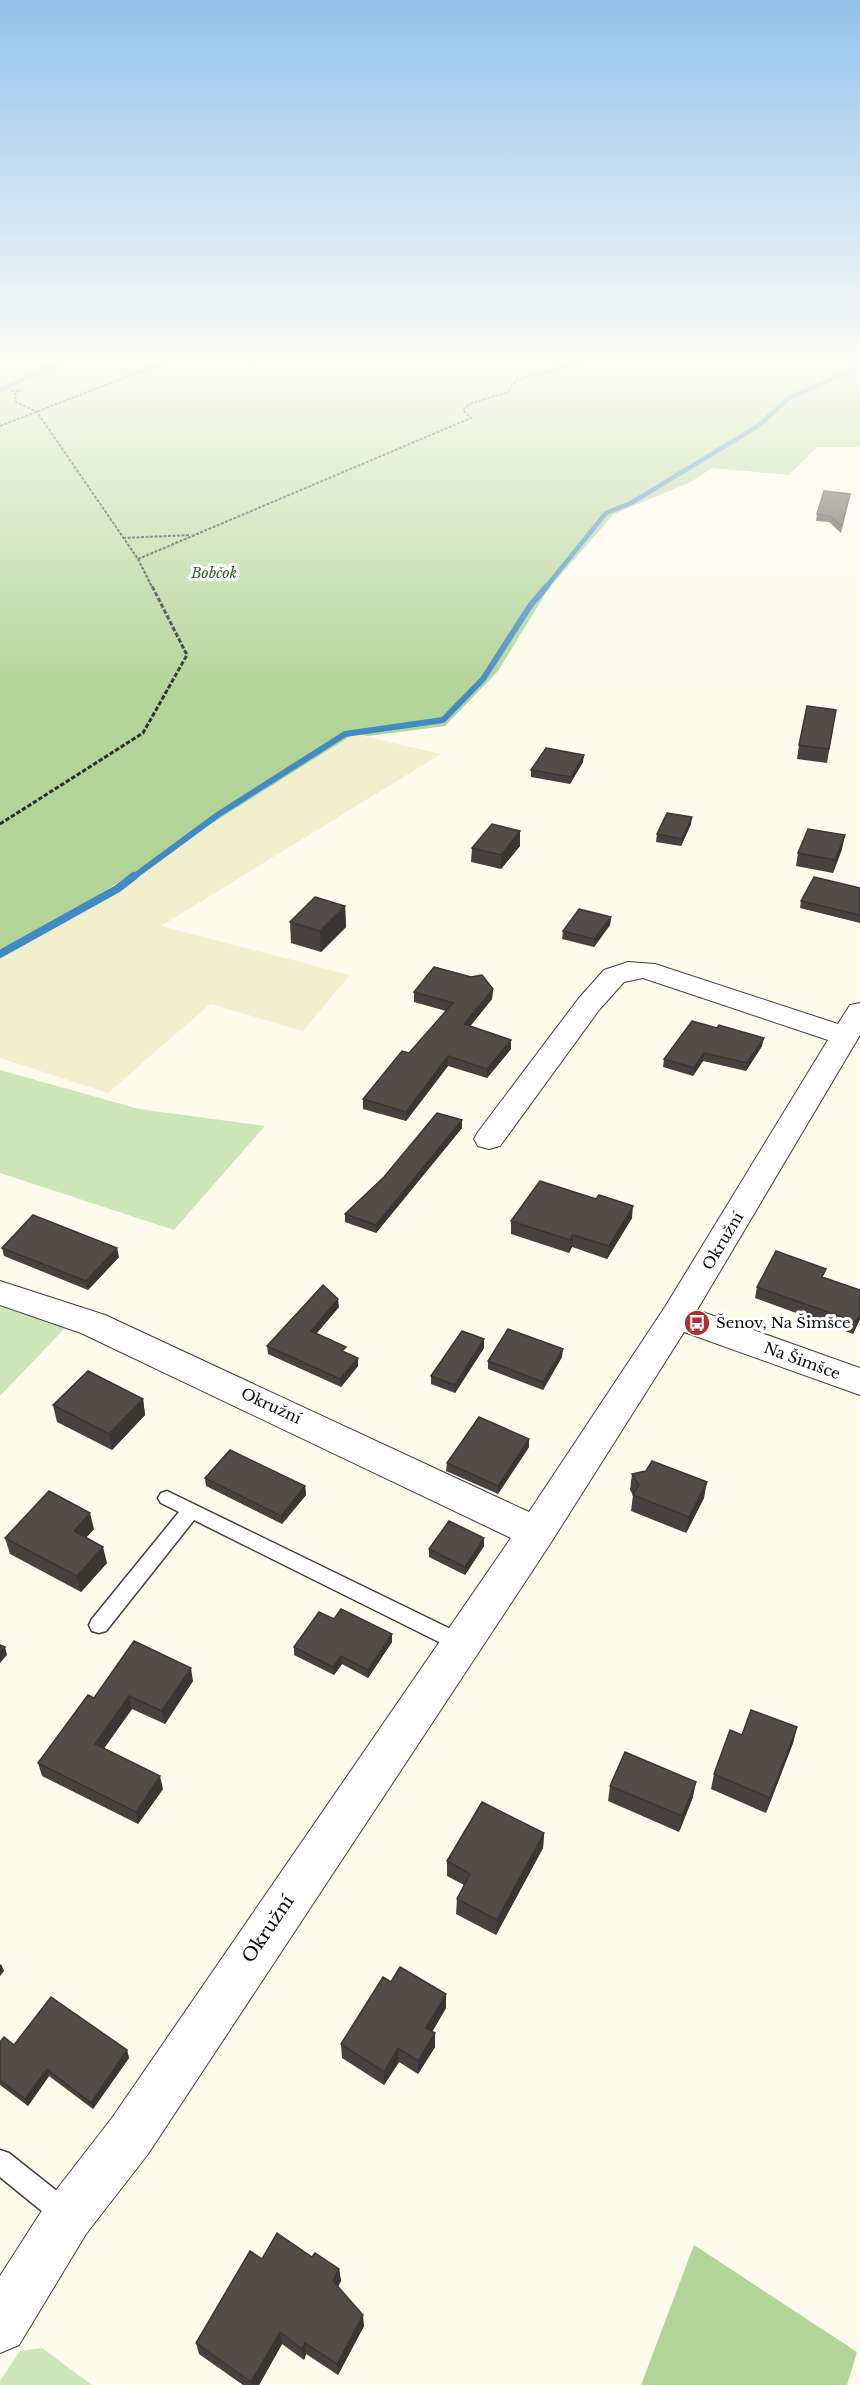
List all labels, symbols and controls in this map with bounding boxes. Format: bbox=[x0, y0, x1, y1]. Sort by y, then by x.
park label: Bobčok bbox=[190, 564, 237, 582]
street label: Okružní bbox=[698, 1208, 748, 1273]
bus stop icon: Šenov, Na Šimšce bbox=[682, 1308, 712, 1338]
place label: Šenov, Na Šimšce bbox=[716, 1313, 851, 1332]
street label: Na Šimšce bbox=[761, 1338, 843, 1383]
street label: Okružní bbox=[238, 1383, 305, 1428]
street label: Okružní bbox=[237, 1890, 299, 1967]

